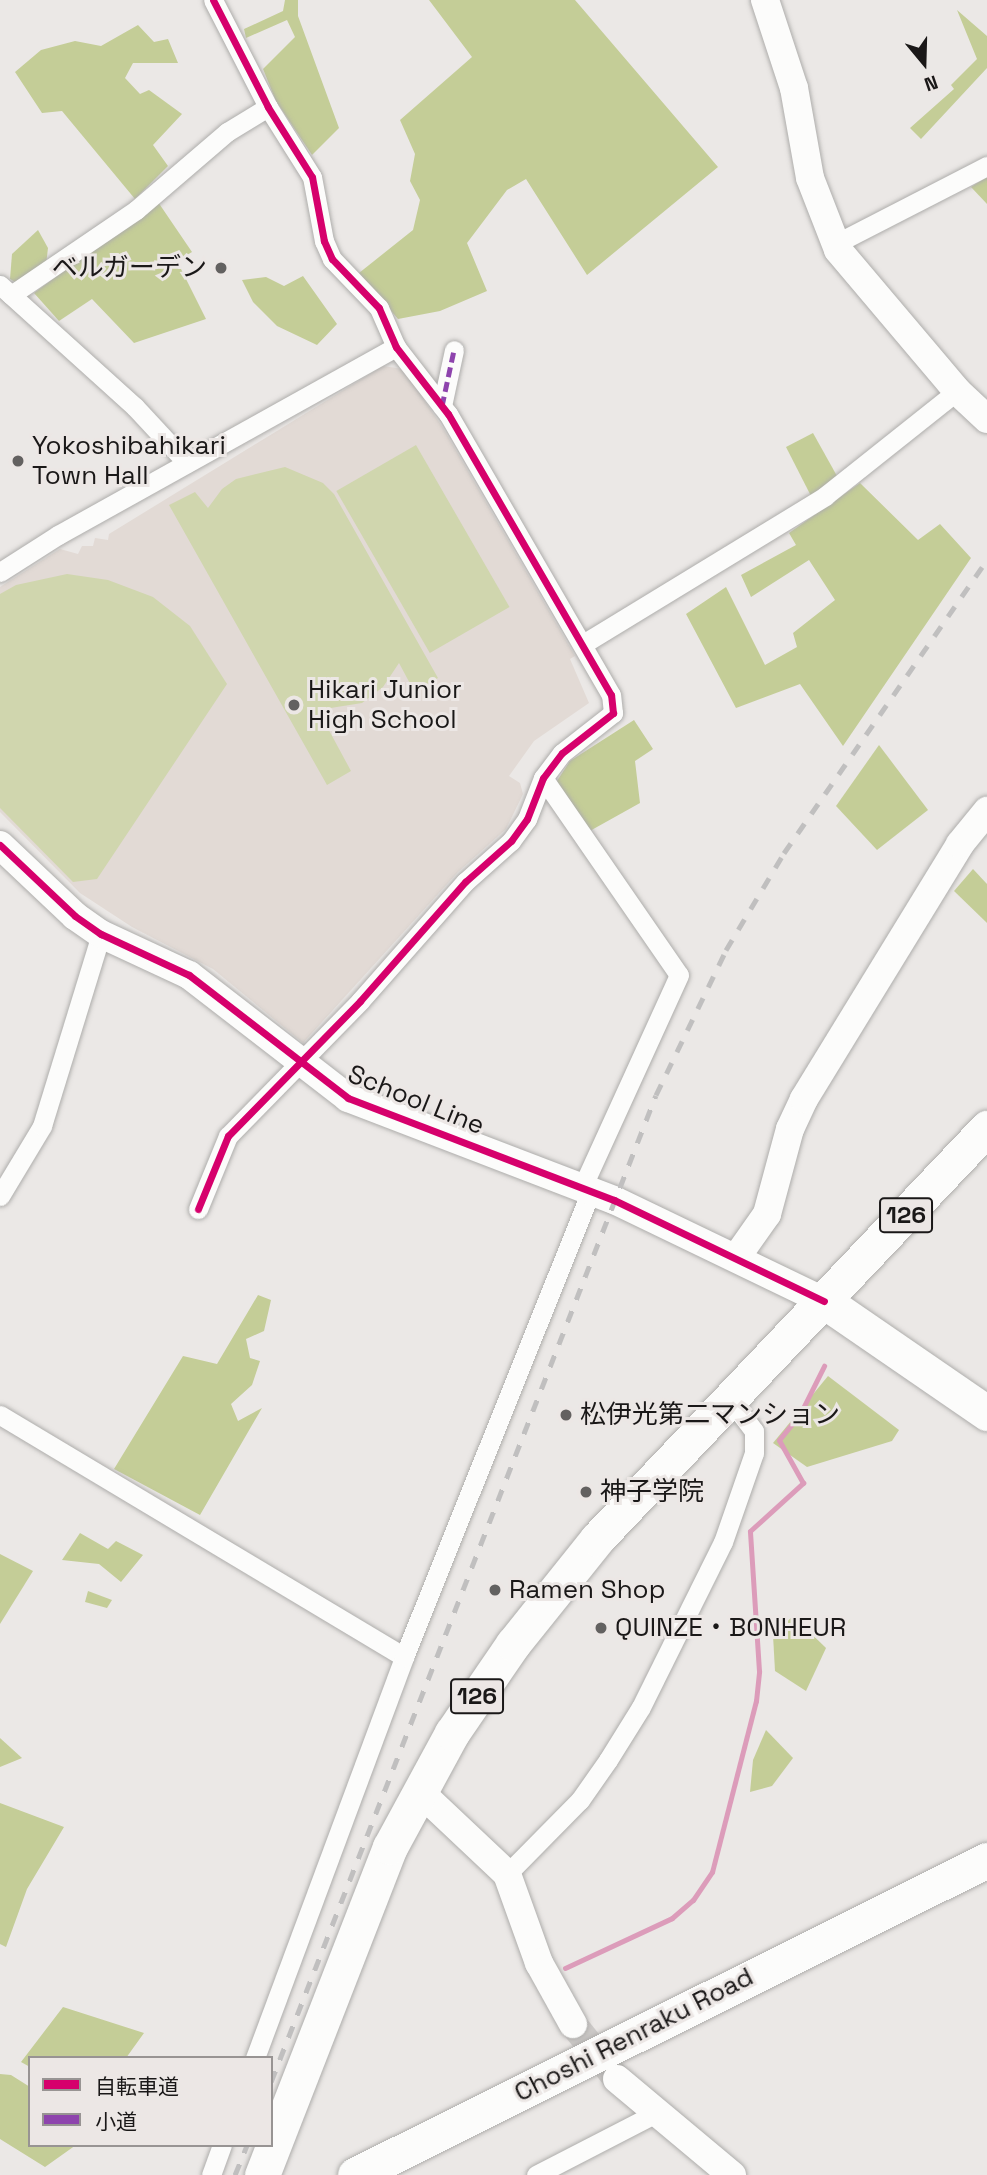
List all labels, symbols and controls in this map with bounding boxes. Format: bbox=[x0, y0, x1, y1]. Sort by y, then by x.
north arrow bbox=[889, 28, 959, 98]
text: N bbox=[921, 69, 941, 97]
place label: ベルガーデン bbox=[51, 252, 207, 284]
marker: ベルガーデン bbox=[213, 260, 229, 276]
place label: Yokoshibahikari Town Hall bbox=[32, 430, 226, 492]
marker: Yokoshibahikari Town Hall bbox=[10, 453, 26, 469]
place label: Hikari Junior High School bbox=[308, 674, 462, 736]
marker: Hikari Junior High School bbox=[286, 697, 302, 713]
street label: School Line bbox=[343, 1058, 489, 1142]
road number: 126 bbox=[878, 1195, 934, 1236]
place label: 松伊光第二マンション bbox=[580, 1399, 840, 1431]
marker: 松伊光第二マンション bbox=[558, 1407, 574, 1423]
place label: 神子学院 bbox=[600, 1476, 704, 1508]
marker: 神子学院 bbox=[578, 1484, 594, 1500]
place label: Ramen Shop bbox=[509, 1574, 665, 1606]
marker: Ramen Shop bbox=[487, 1582, 503, 1598]
place label: QUINZE・BONHEUR bbox=[615, 1612, 846, 1644]
marker: QUINZE・BONHEUR bbox=[593, 1620, 609, 1636]
road number: 126 bbox=[449, 1676, 505, 1716]
street label: Choshi Renraku Road bbox=[509, 1961, 759, 2109]
legend bbox=[28, 2056, 273, 2147]
text: 自転車道 bbox=[95, 2073, 179, 2100]
text: 小道 bbox=[95, 2108, 137, 2135]

